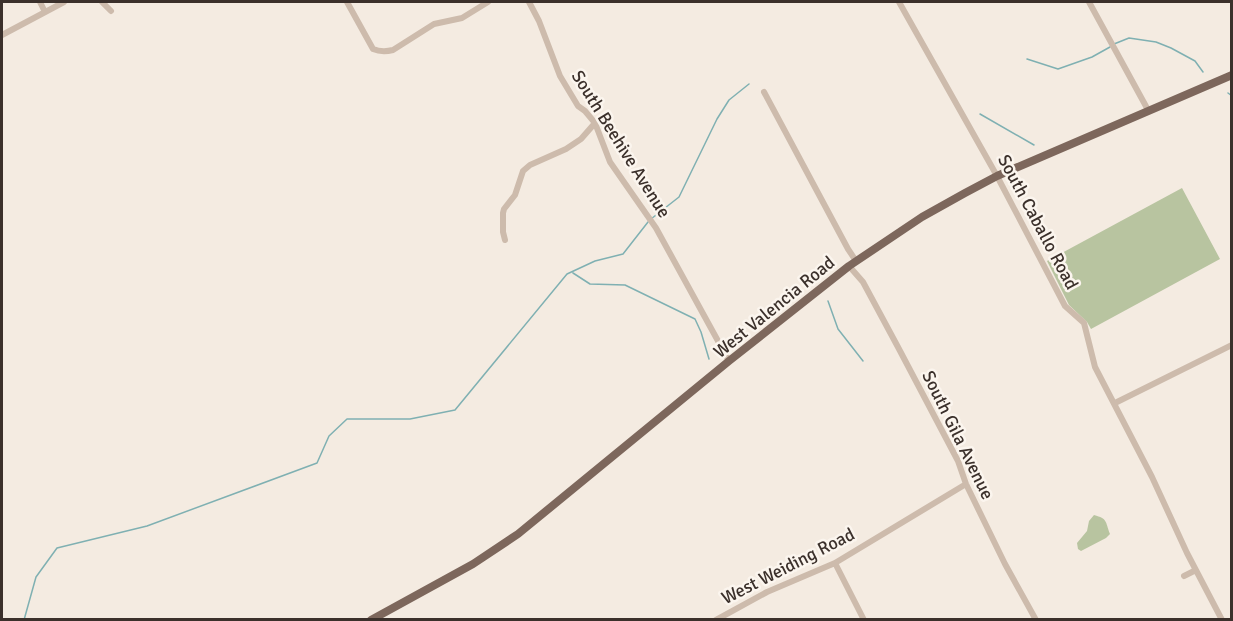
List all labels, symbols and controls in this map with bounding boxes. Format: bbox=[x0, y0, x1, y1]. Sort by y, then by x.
street label: South Beehive Avenue bbox=[567, 66, 675, 222]
street label: South Caballo Road bbox=[993, 151, 1083, 293]
street label: West Valencia Road bbox=[709, 251, 839, 363]
street label: South Gila Avenue bbox=[917, 367, 999, 503]
street label: West Weiding Road bbox=[718, 523, 858, 609]

